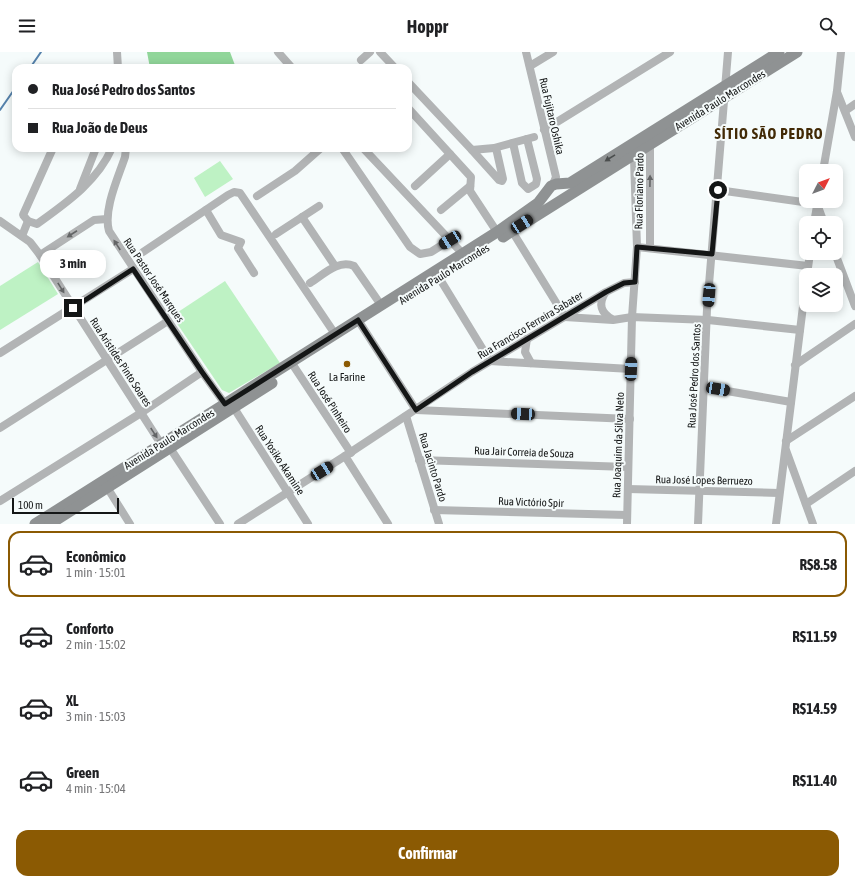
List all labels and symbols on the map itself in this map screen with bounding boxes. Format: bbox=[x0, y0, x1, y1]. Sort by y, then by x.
street label: Avenida Paulo Marcondes bbox=[673, 67, 767, 133]
street label: Rua Fujitaro Oshika bbox=[537, 76, 567, 156]
district label: SÍTIO SÃO PEDRO bbox=[714, 125, 824, 142]
street label: Rua Floriano Pardo bbox=[632, 153, 646, 229]
one-way arrow bbox=[604, 155, 616, 162]
north arrow bbox=[799, 164, 843, 208]
one-way arrow bbox=[647, 175, 654, 187]
route start bbox=[709, 181, 727, 199]
car bbox=[509, 212, 535, 236]
car bbox=[437, 229, 463, 251]
one-way arrow bbox=[67, 230, 77, 238]
street label: Rua Pastor José Marques bbox=[121, 236, 187, 324]
one-way arrow bbox=[113, 240, 121, 250]
street label: Avenida Paulo Marcondes bbox=[397, 241, 491, 307]
callout: 3 min bbox=[40, 250, 106, 278]
one-way arrow bbox=[57, 282, 64, 294]
car bbox=[702, 283, 716, 307]
street label: Rua Francisco Ferreira Sabater bbox=[475, 288, 585, 361]
route end bbox=[64, 299, 82, 317]
street label: Rua Arístides Pinto Soares bbox=[88, 315, 154, 409]
street label: Rua José Pedro dos Santos bbox=[685, 323, 703, 429]
car bbox=[625, 357, 637, 381]
marker: La Farine bbox=[342, 359, 352, 369]
street label: Rua José Pinheiro bbox=[306, 369, 354, 435]
place label: La Farine bbox=[329, 371, 365, 383]
car bbox=[705, 381, 731, 397]
street label: Rua Joaquim da Silva Neto bbox=[610, 392, 626, 498]
street label: Avenida Paulo Marcondes bbox=[122, 406, 216, 472]
car bbox=[511, 407, 535, 421]
street label: Rua Yosiko Akamine bbox=[253, 423, 307, 497]
one-way arrow bbox=[150, 427, 157, 438]
street label: Rua Jacinto Pardo bbox=[417, 431, 449, 503]
street label: Rua Jair Correia de Souza bbox=[474, 444, 574, 460]
car bbox=[309, 460, 335, 482]
street label: Rua José Lopes Berruezo bbox=[655, 473, 753, 487]
street label: Rua Victório Spir bbox=[498, 495, 565, 509]
scale bar bbox=[12, 496, 119, 515]

